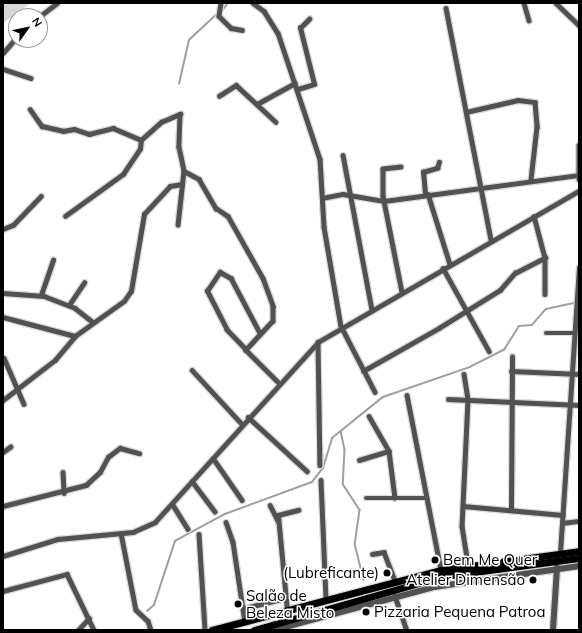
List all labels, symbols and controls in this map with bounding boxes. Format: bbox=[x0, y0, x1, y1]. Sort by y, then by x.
north arrow bbox=[8, 8, 48, 48]
text: N bbox=[29, 15, 45, 29]
place label: Bem Me Quer bbox=[443, 551, 537, 569]
marker: Bem Me Quer bbox=[430, 555, 440, 565]
place label: (Lubreficante) bbox=[283, 564, 379, 582]
marker: (Lubreficante) bbox=[382, 568, 392, 578]
place label: Atelier Dimensão bbox=[406, 571, 525, 589]
marker: Atelier Dimensão bbox=[528, 575, 538, 585]
place label: Salão de Beleza Misto bbox=[246, 586, 334, 621]
marker: Salão de Beleza Misto bbox=[233, 599, 243, 609]
place label: Pizzaria Pequena Patroa bbox=[374, 603, 545, 621]
marker: Pizzaria Pequena Patroa bbox=[361, 607, 371, 617]

